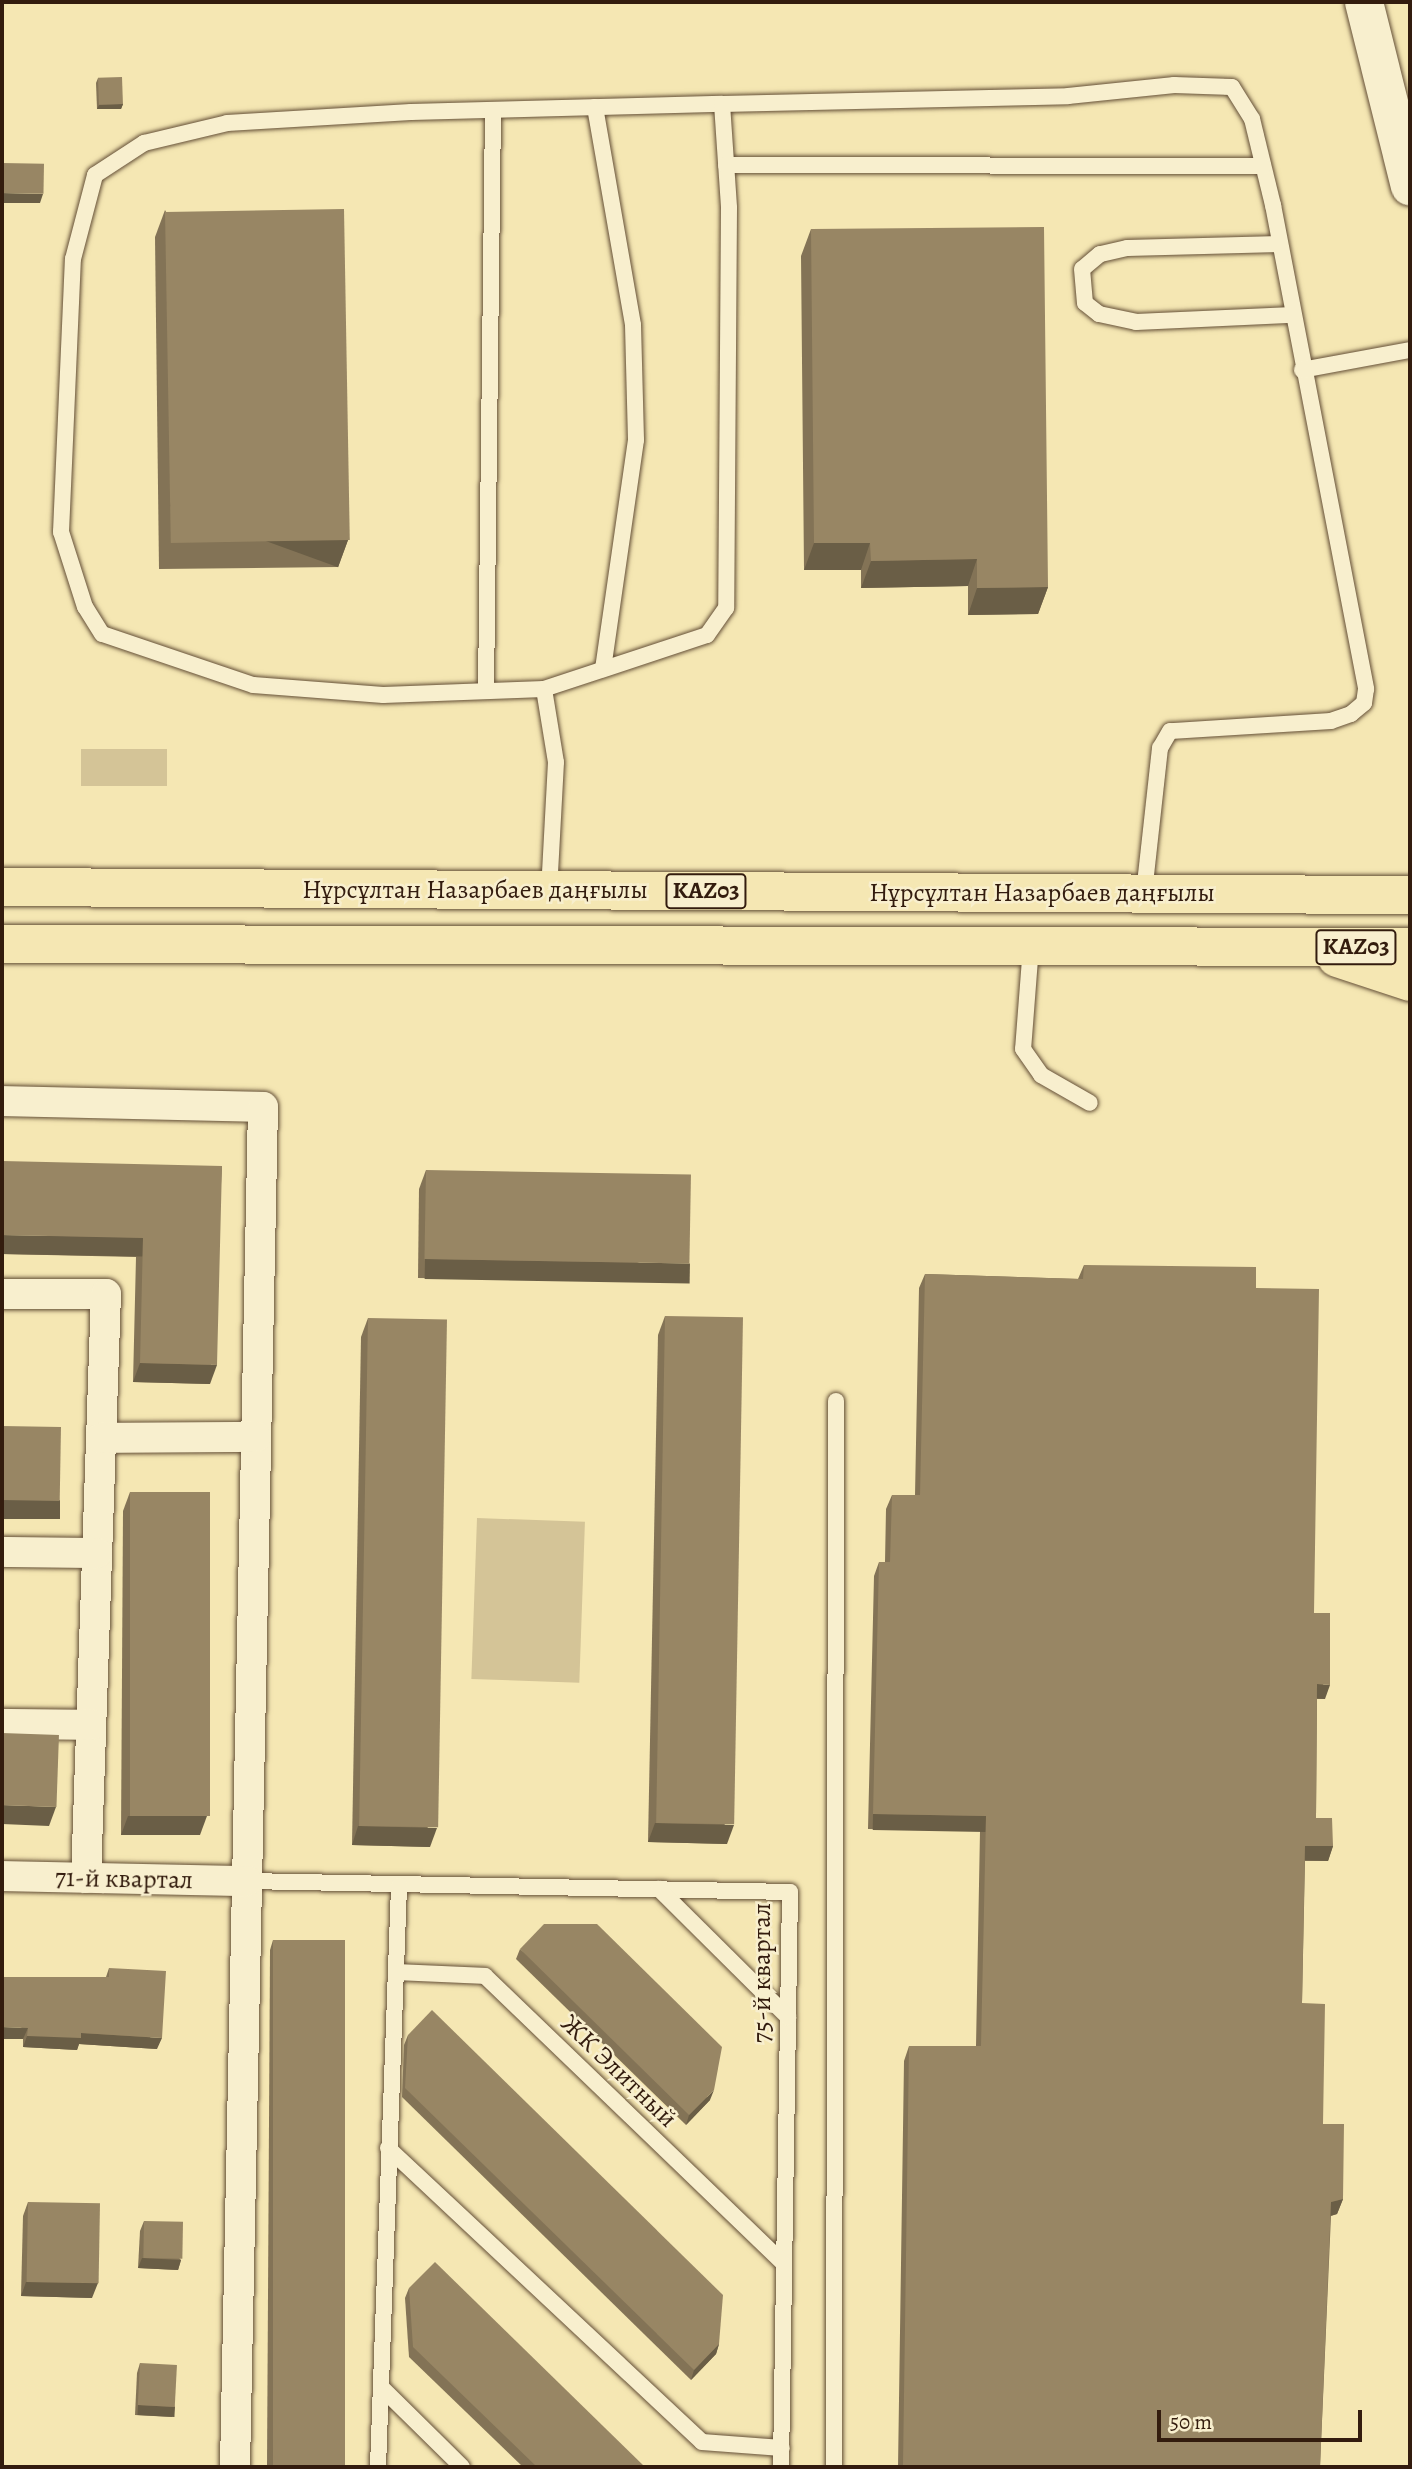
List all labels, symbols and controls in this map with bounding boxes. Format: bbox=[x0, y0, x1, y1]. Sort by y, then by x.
road number: KАZ03 bbox=[664, 870, 748, 912]
street label: Нұрсұлтан Назарбаев даңғылы bbox=[302, 874, 648, 906]
street label: Нұрсұлтан Назарбаев даңғылы bbox=[869, 877, 1215, 909]
road number: KАZ03 bbox=[1314, 926, 1398, 967]
street label: 71-й квартал bbox=[55, 1862, 193, 1896]
street label: 75-й квартал bbox=[746, 1903, 778, 2043]
street label: ЖК Элитный bbox=[555, 2008, 683, 2134]
scale bar bbox=[1160, 2396, 1365, 2440]
text: 50 m bbox=[1170, 2408, 1212, 2436]

